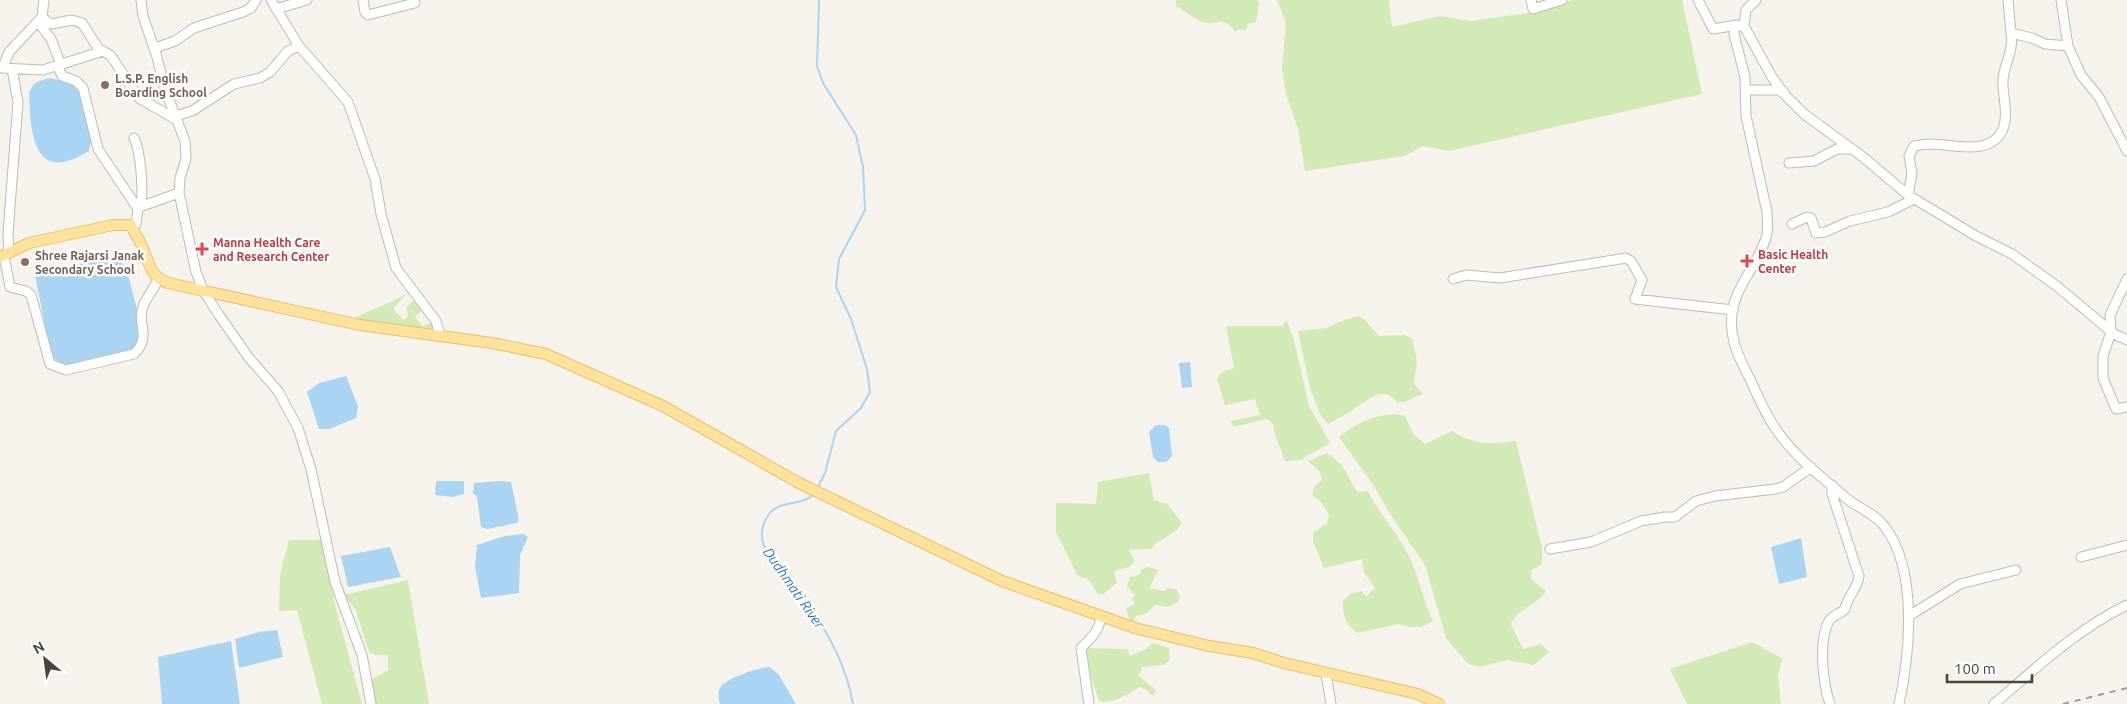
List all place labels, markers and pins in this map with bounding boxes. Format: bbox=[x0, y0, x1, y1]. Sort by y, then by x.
place label: L.S.P. English Boarding School bbox=[115, 72, 207, 99]
marker: L.S.P. English Boarding School bbox=[99, 79, 111, 91]
place label: Manna Health Care and Research Center bbox=[213, 236, 329, 263]
marker: Manna Health Care and Research Center bbox=[195, 242, 209, 256]
place label: Basic Health Center bbox=[1758, 248, 1828, 275]
place label: Shree Rajarsi Janak Secondary School bbox=[35, 249, 145, 276]
marker: Basic Health Center bbox=[1740, 254, 1754, 268]
marker: Shree Rajarsi Janak Secondary School bbox=[19, 256, 31, 268]

